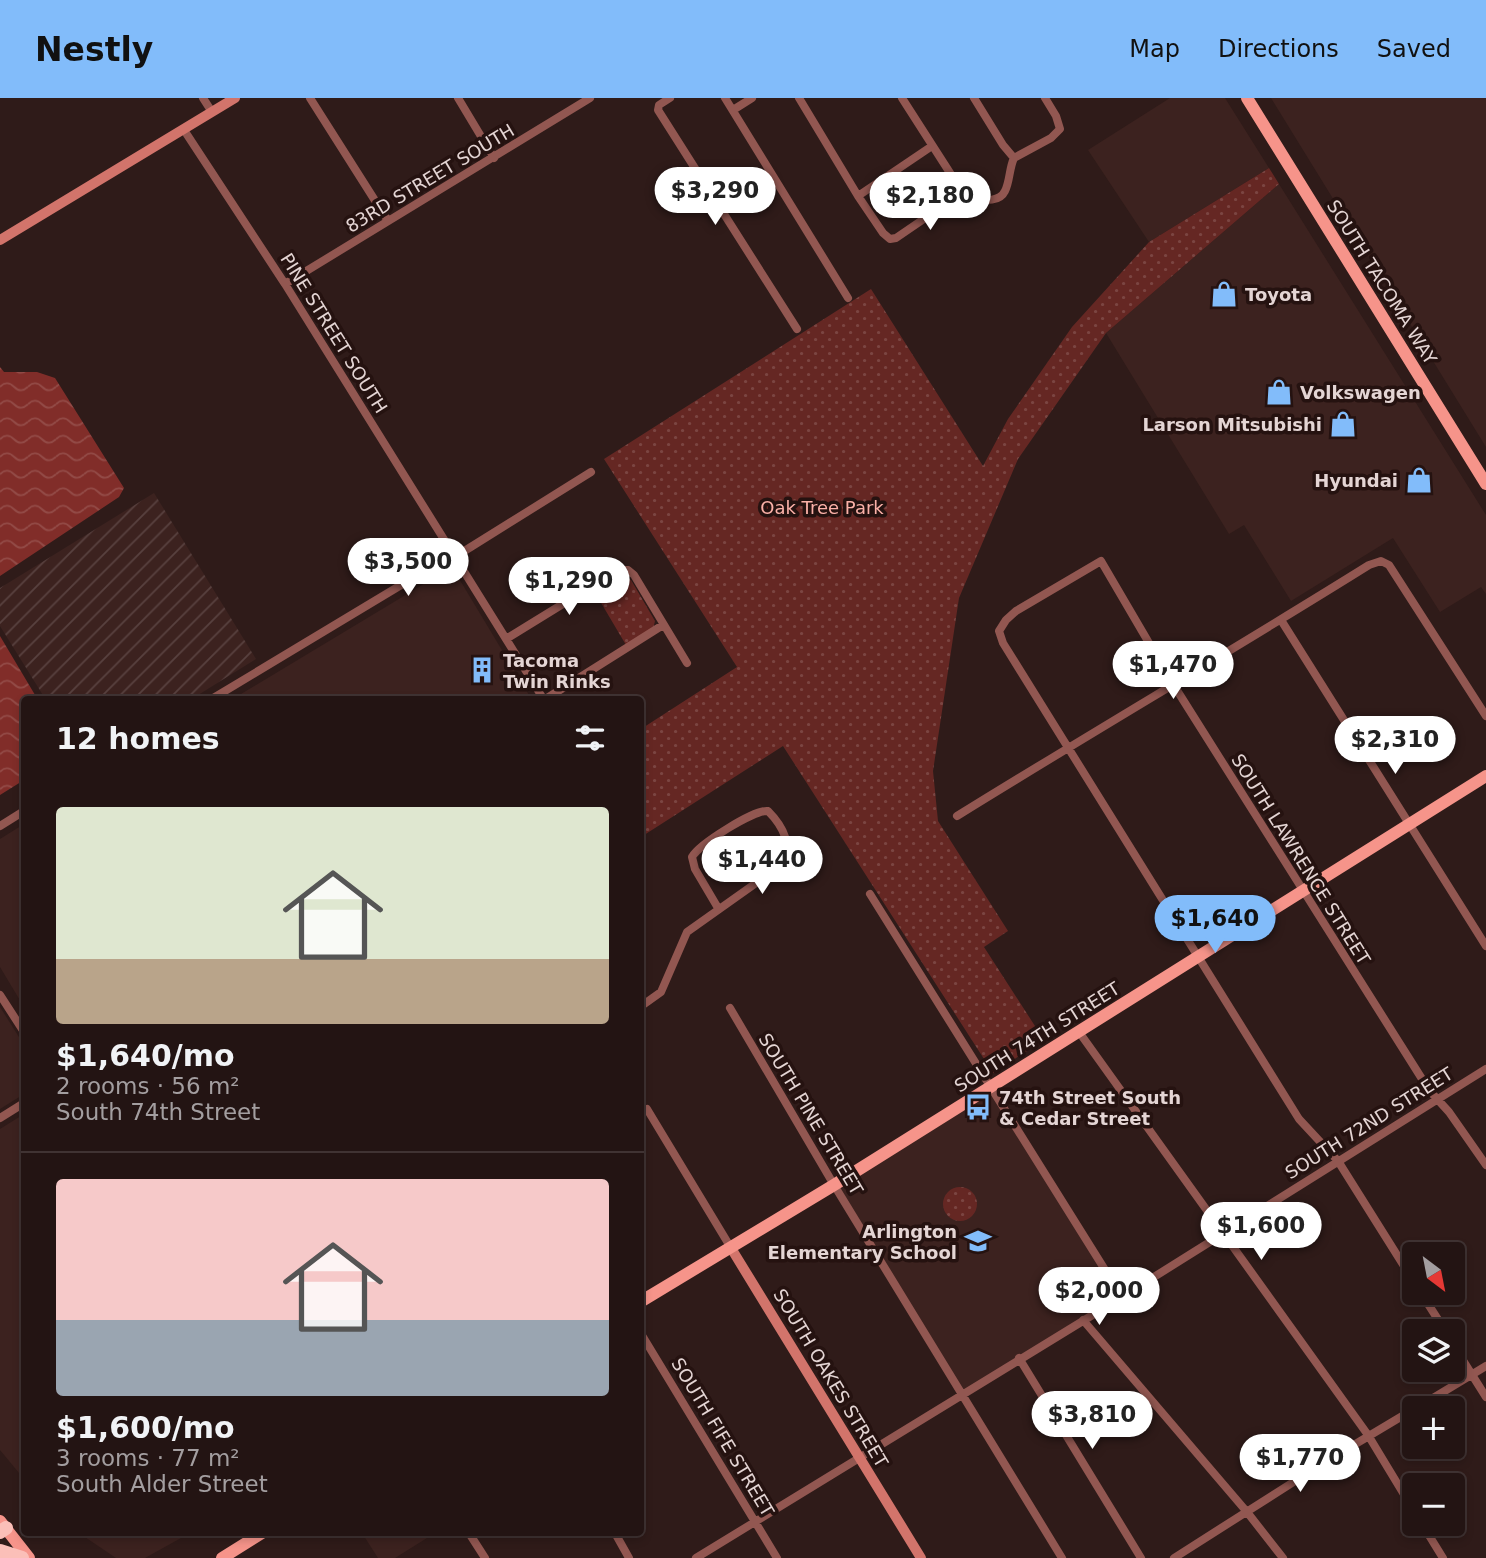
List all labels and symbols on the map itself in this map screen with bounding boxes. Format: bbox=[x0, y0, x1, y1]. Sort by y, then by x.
street label: 83RD STREET SOUTH bbox=[342, 119, 518, 237]
pin: $3,290 bbox=[658, 167, 772, 227]
pin: $2,180 bbox=[873, 172, 987, 232]
street label: SOUTH TACOMA WAY bbox=[1323, 196, 1442, 369]
street label: PINE STREET SOUTH bbox=[276, 249, 392, 417]
shop icon: Toyota bbox=[1209, 279, 1239, 309]
place label: Toyota bbox=[1245, 284, 1312, 305]
shop icon: Volkswagen bbox=[1264, 377, 1294, 407]
place label: Volkswagen bbox=[1300, 382, 1421, 403]
shop icon: Larson Mitsubishi bbox=[1328, 409, 1358, 439]
place label: Larson Mitsubishi bbox=[1142, 414, 1322, 435]
shop icon: Hyundai bbox=[1404, 465, 1434, 495]
place label: Hyundai bbox=[1314, 470, 1398, 491]
park label: Oak Tree Park bbox=[760, 497, 884, 518]
pin: $3,500 bbox=[351, 538, 465, 598]
pin: $1,290 bbox=[512, 558, 626, 617]
pin: $1,470 bbox=[1116, 642, 1230, 701]
place label: Tacoma Twin Rinks bbox=[503, 650, 611, 692]
building icon: Tacoma Twin Rinks bbox=[467, 655, 497, 685]
pin: $2,310 bbox=[1338, 716, 1452, 776]
street label: SOUTH LAWRENCE STREET bbox=[1227, 750, 1375, 969]
pin: $1,440 bbox=[705, 836, 819, 896]
pin: $1,640 bbox=[1158, 896, 1272, 955]
street label: SOUTH 74TH STREET bbox=[951, 977, 1124, 1096]
street label: SOUTH PINE STREET bbox=[755, 1030, 868, 1199]
street label: SOUTH 72ND STREET bbox=[1281, 1062, 1458, 1183]
place label: 74th Street South & Cedar Street bbox=[999, 1087, 1181, 1129]
bus stop icon: 74th Street South & Cedar Street bbox=[963, 1092, 993, 1122]
pin: $1,600 bbox=[1204, 1202, 1318, 1262]
place label: Arlington Elementary School bbox=[768, 1221, 957, 1263]
school or university icon: Arlington Elementary School bbox=[963, 1226, 993, 1256]
north arrow bbox=[1402, 1242, 1465, 1306]
pin: $2,000 bbox=[1042, 1268, 1156, 1327]
street label: SOUTH OAKES STREET bbox=[769, 1285, 893, 1472]
street label: SOUTH FIFE STREET bbox=[667, 1354, 779, 1521]
pin: $3,810 bbox=[1035, 1392, 1149, 1451]
pin: $1,770 bbox=[1243, 1434, 1357, 1494]

